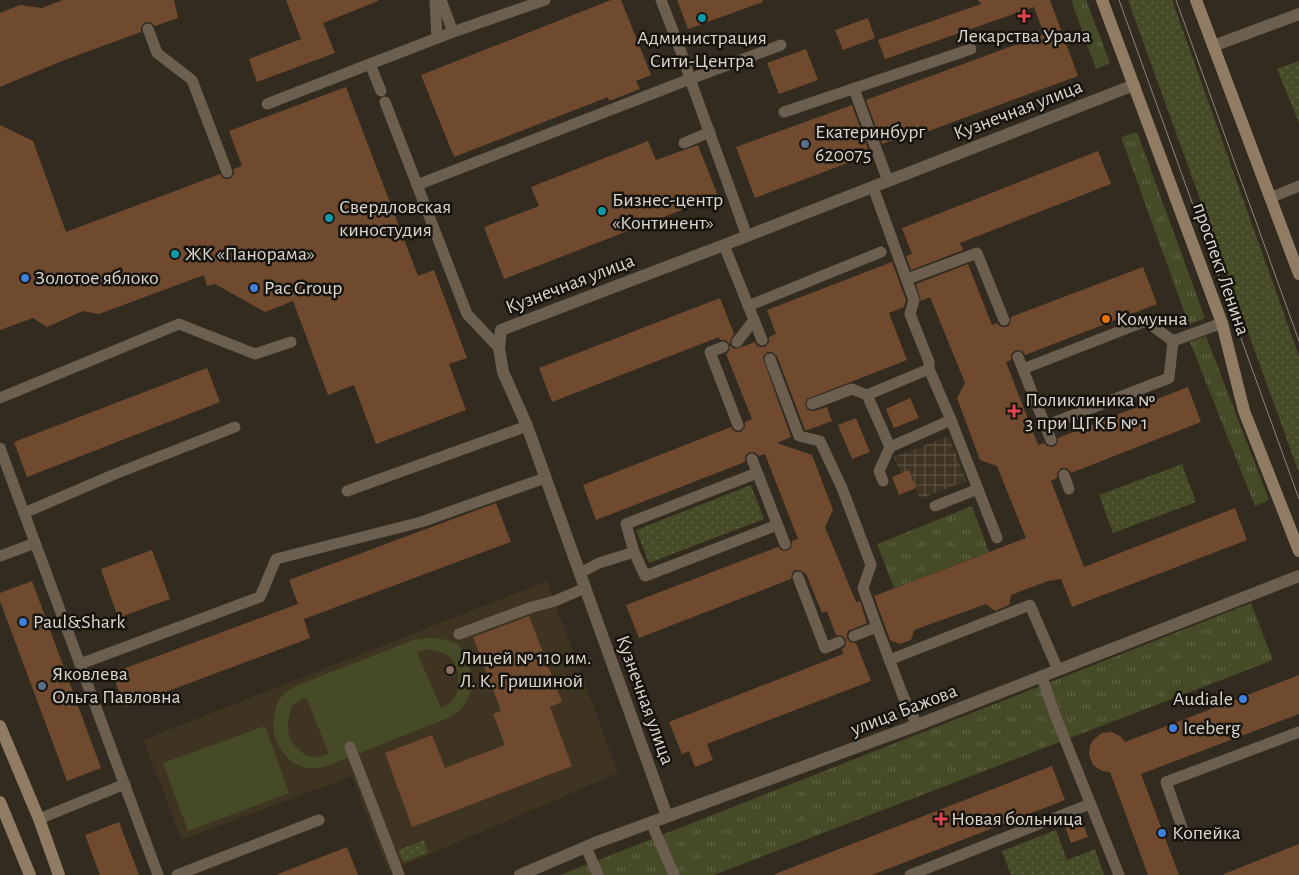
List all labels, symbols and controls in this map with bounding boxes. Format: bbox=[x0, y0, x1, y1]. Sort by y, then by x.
marker: Лекарства Урала bbox=[1018, 10, 1030, 22]
marker: Администрация Сити-Центра bbox=[696, 12, 708, 24]
place label: Лекарства Урала bbox=[957, 26, 1091, 46]
place label: Администрация Сити-Центра bbox=[637, 28, 767, 71]
street label: Кузнечная улица bbox=[951, 76, 1085, 144]
place label: Екатеринбург 620075 bbox=[815, 122, 925, 165]
marker: Екатеринбург 620075 bbox=[799, 138, 811, 150]
place label: Бизнес-центр «Континент» bbox=[612, 190, 723, 233]
place label: Свердловская киностудия bbox=[339, 197, 451, 240]
street label: проспект Ленина bbox=[1189, 200, 1253, 338]
marker: Бизнес-центр «Континент» bbox=[596, 205, 608, 217]
marker: Свердловская киностудия bbox=[323, 212, 335, 224]
place label: ЖК «Панорама» bbox=[185, 244, 315, 264]
marker: ЖК «Панорама» bbox=[169, 248, 181, 260]
street label: Кузнечная улица bbox=[503, 250, 637, 318]
place label: Золотое яблоко bbox=[35, 268, 159, 288]
marker: Золотое яблоко bbox=[19, 272, 31, 284]
place label: Pac Group bbox=[264, 278, 342, 298]
marker: Pac Group bbox=[248, 282, 260, 294]
place label: Комунна bbox=[1116, 309, 1188, 329]
marker: Комунна bbox=[1100, 313, 1112, 325]
place label: Поликлиника № 3 при ЦГКБ № 1 bbox=[1025, 390, 1155, 433]
marker: Поликлиника № 3 при ЦГКБ № 1 bbox=[1007, 404, 1021, 418]
place label: Paul&Shark bbox=[33, 612, 125, 632]
marker: Paul&Shark bbox=[17, 616, 29, 628]
street label: Кузнечная улица bbox=[612, 633, 678, 767]
place label: Лицей № 110 им. Л. К. Гришиной bbox=[460, 648, 592, 691]
place label: Яковлева Ольга Павловна bbox=[52, 664, 181, 707]
marker: Лицей № 110 им. Л. К. Гришиной bbox=[444, 664, 456, 676]
marker: Яковлева Ольга Павловна bbox=[36, 680, 48, 692]
street label: улица Бажова bbox=[847, 681, 960, 740]
place label: Audiale bbox=[1173, 689, 1233, 709]
marker: Audiale bbox=[1237, 693, 1249, 705]
place label: Iceberg bbox=[1183, 718, 1241, 738]
marker: Iceberg bbox=[1167, 722, 1179, 734]
place label: Новая больница bbox=[951, 809, 1083, 829]
marker: Новая больница bbox=[935, 813, 947, 825]
place label: Копейка bbox=[1172, 823, 1241, 843]
marker: Копейка bbox=[1156, 827, 1168, 839]

